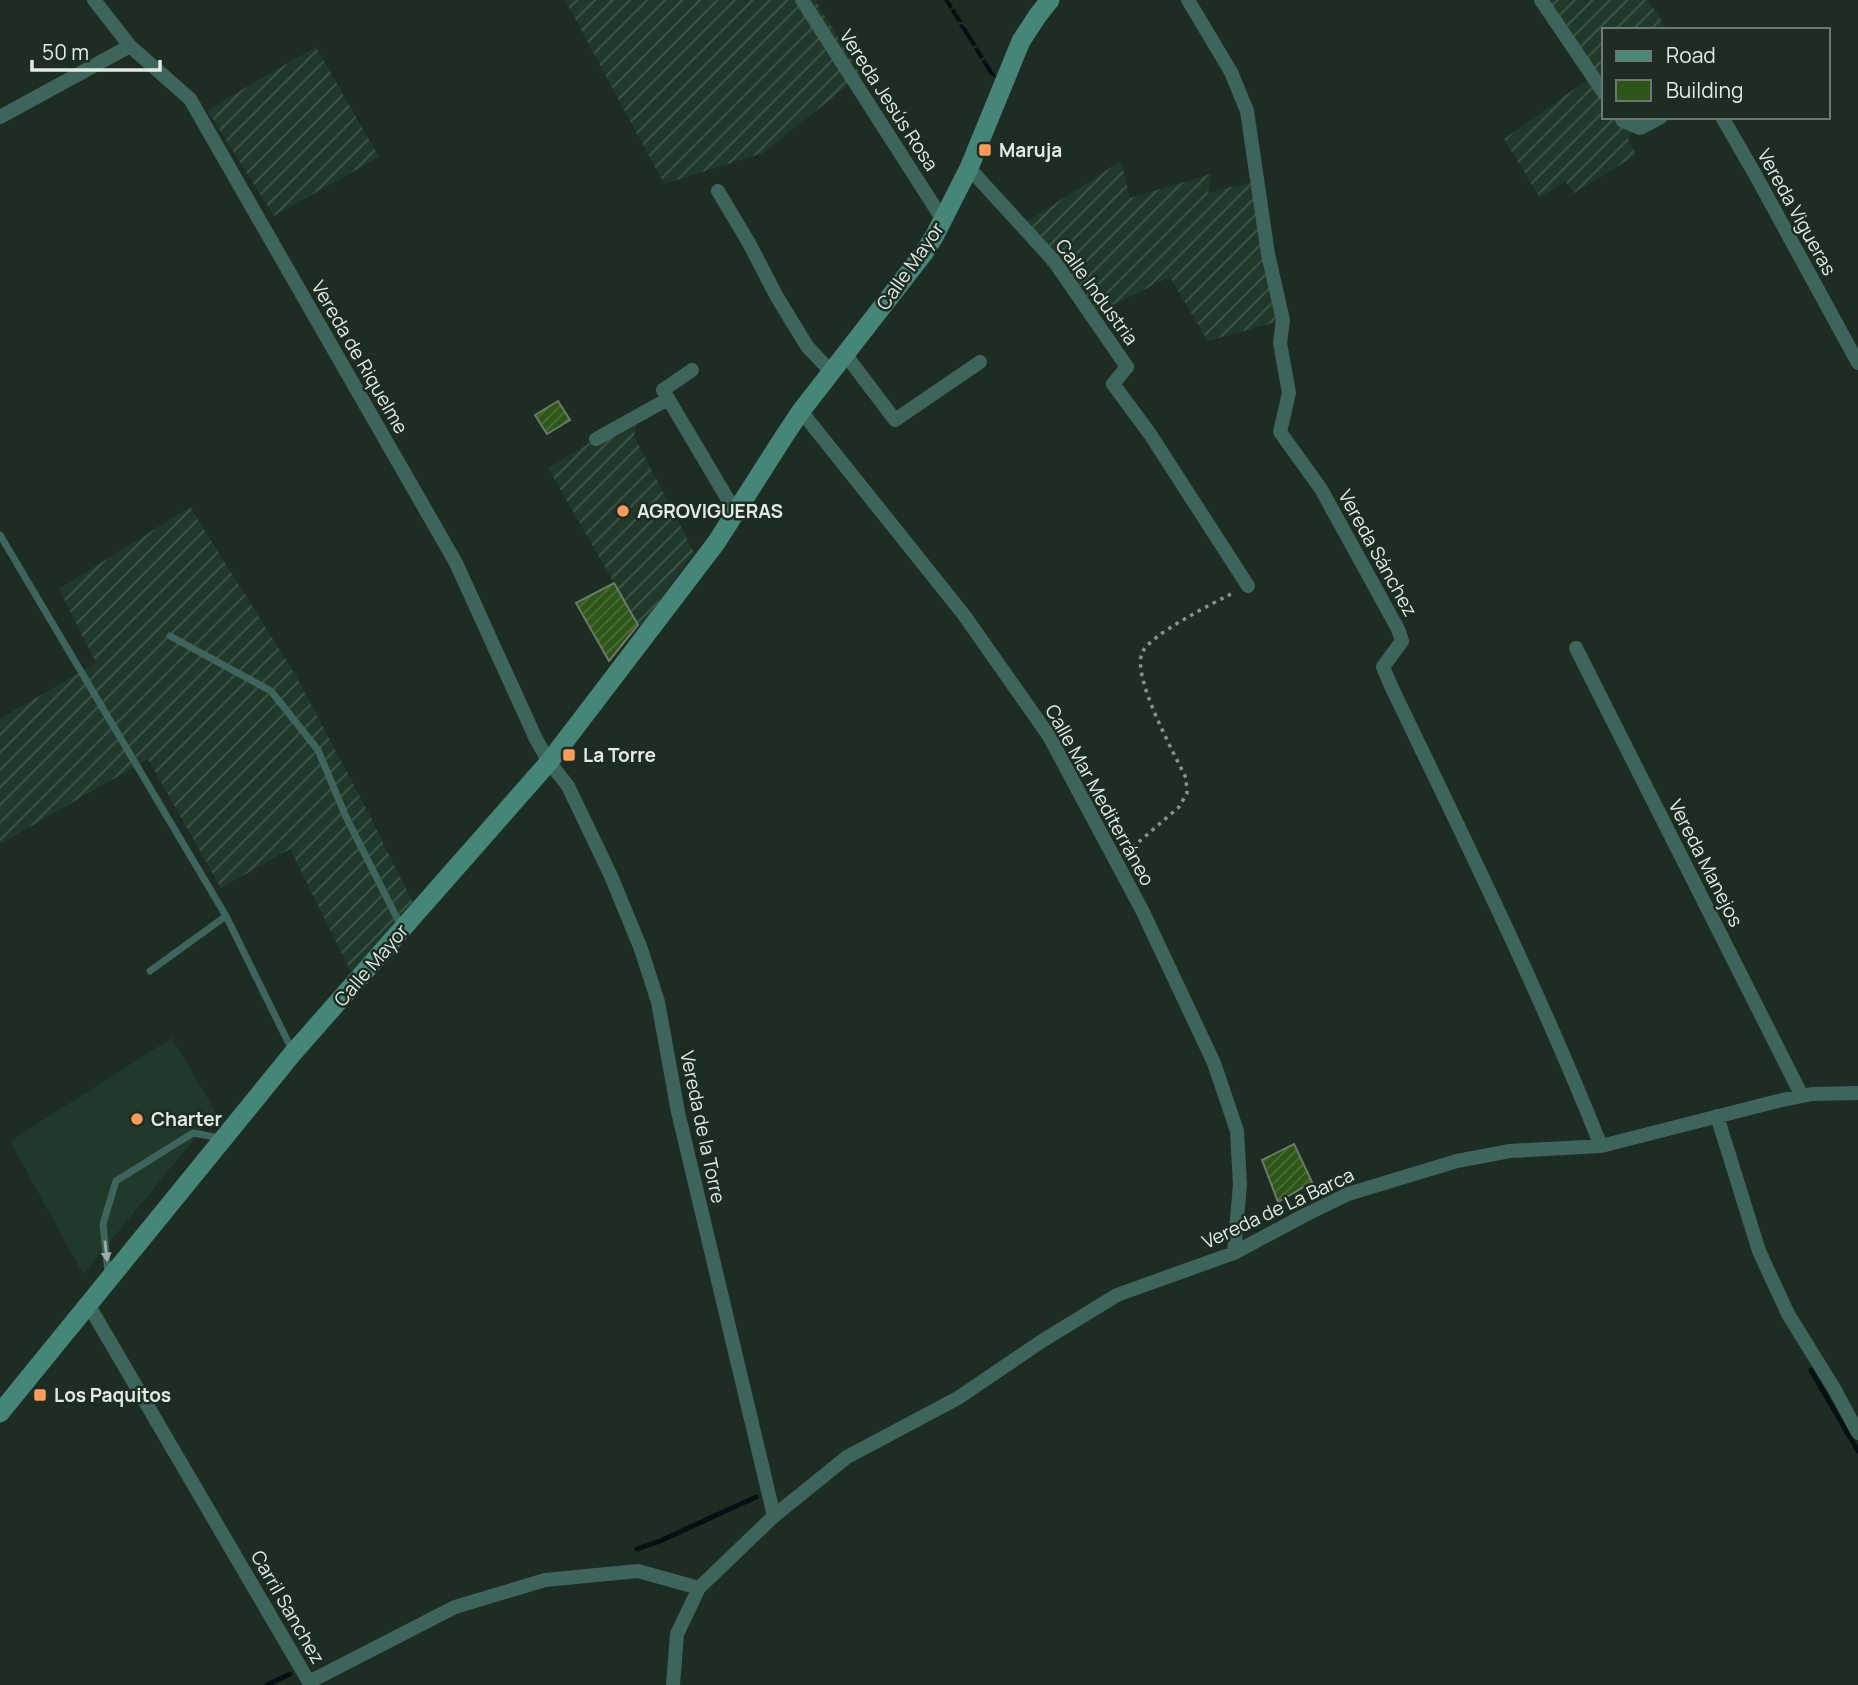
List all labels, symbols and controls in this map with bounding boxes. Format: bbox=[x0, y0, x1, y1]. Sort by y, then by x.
street label: Vereda Jesús Rosa bbox=[834, 24, 944, 176]
scale bar bbox=[32, 28, 159, 72]
legend bbox=[1602, 28, 1830, 119]
text: 50 m bbox=[42, 38, 89, 66]
text: Road bbox=[1666, 41, 1716, 69]
text: Building bbox=[1666, 76, 1743, 104]
place label: Maruja bbox=[999, 137, 1062, 163]
marker: Maruja bbox=[977, 142, 993, 158]
street label: Vereda Vigueras bbox=[1751, 144, 1843, 280]
street label: Calle Mayor bbox=[870, 217, 950, 315]
street label: Calle Industria bbox=[1050, 234, 1144, 350]
street label: Vereda de Riquelme bbox=[306, 276, 414, 438]
street label: Vereda Sánchez bbox=[1332, 485, 1424, 621]
place label: AGROVIGUERAS bbox=[637, 498, 783, 524]
marker: AGROVIGUERAS bbox=[615, 503, 631, 519]
street label: Calle Mar Mediterráneo bbox=[1039, 700, 1161, 890]
place label: La Torre bbox=[583, 742, 656, 768]
marker: La Torre bbox=[561, 747, 577, 763]
street label: Vereda Manejos bbox=[1663, 795, 1749, 931]
street label: Calle Mayor bbox=[328, 918, 414, 1012]
street label: Vereda de la Torre bbox=[674, 1048, 732, 1206]
place label: Charter bbox=[151, 1106, 223, 1132]
marker: Charter bbox=[129, 1111, 145, 1127]
street label: Vereda de La Barca bbox=[1198, 1161, 1358, 1255]
one-way arrow bbox=[101, 1240, 112, 1262]
place label: Los Paquitos bbox=[54, 1382, 171, 1408]
marker: Los Paquitos bbox=[32, 1387, 48, 1403]
street label: Carril Sanchez bbox=[245, 1546, 331, 1668]

